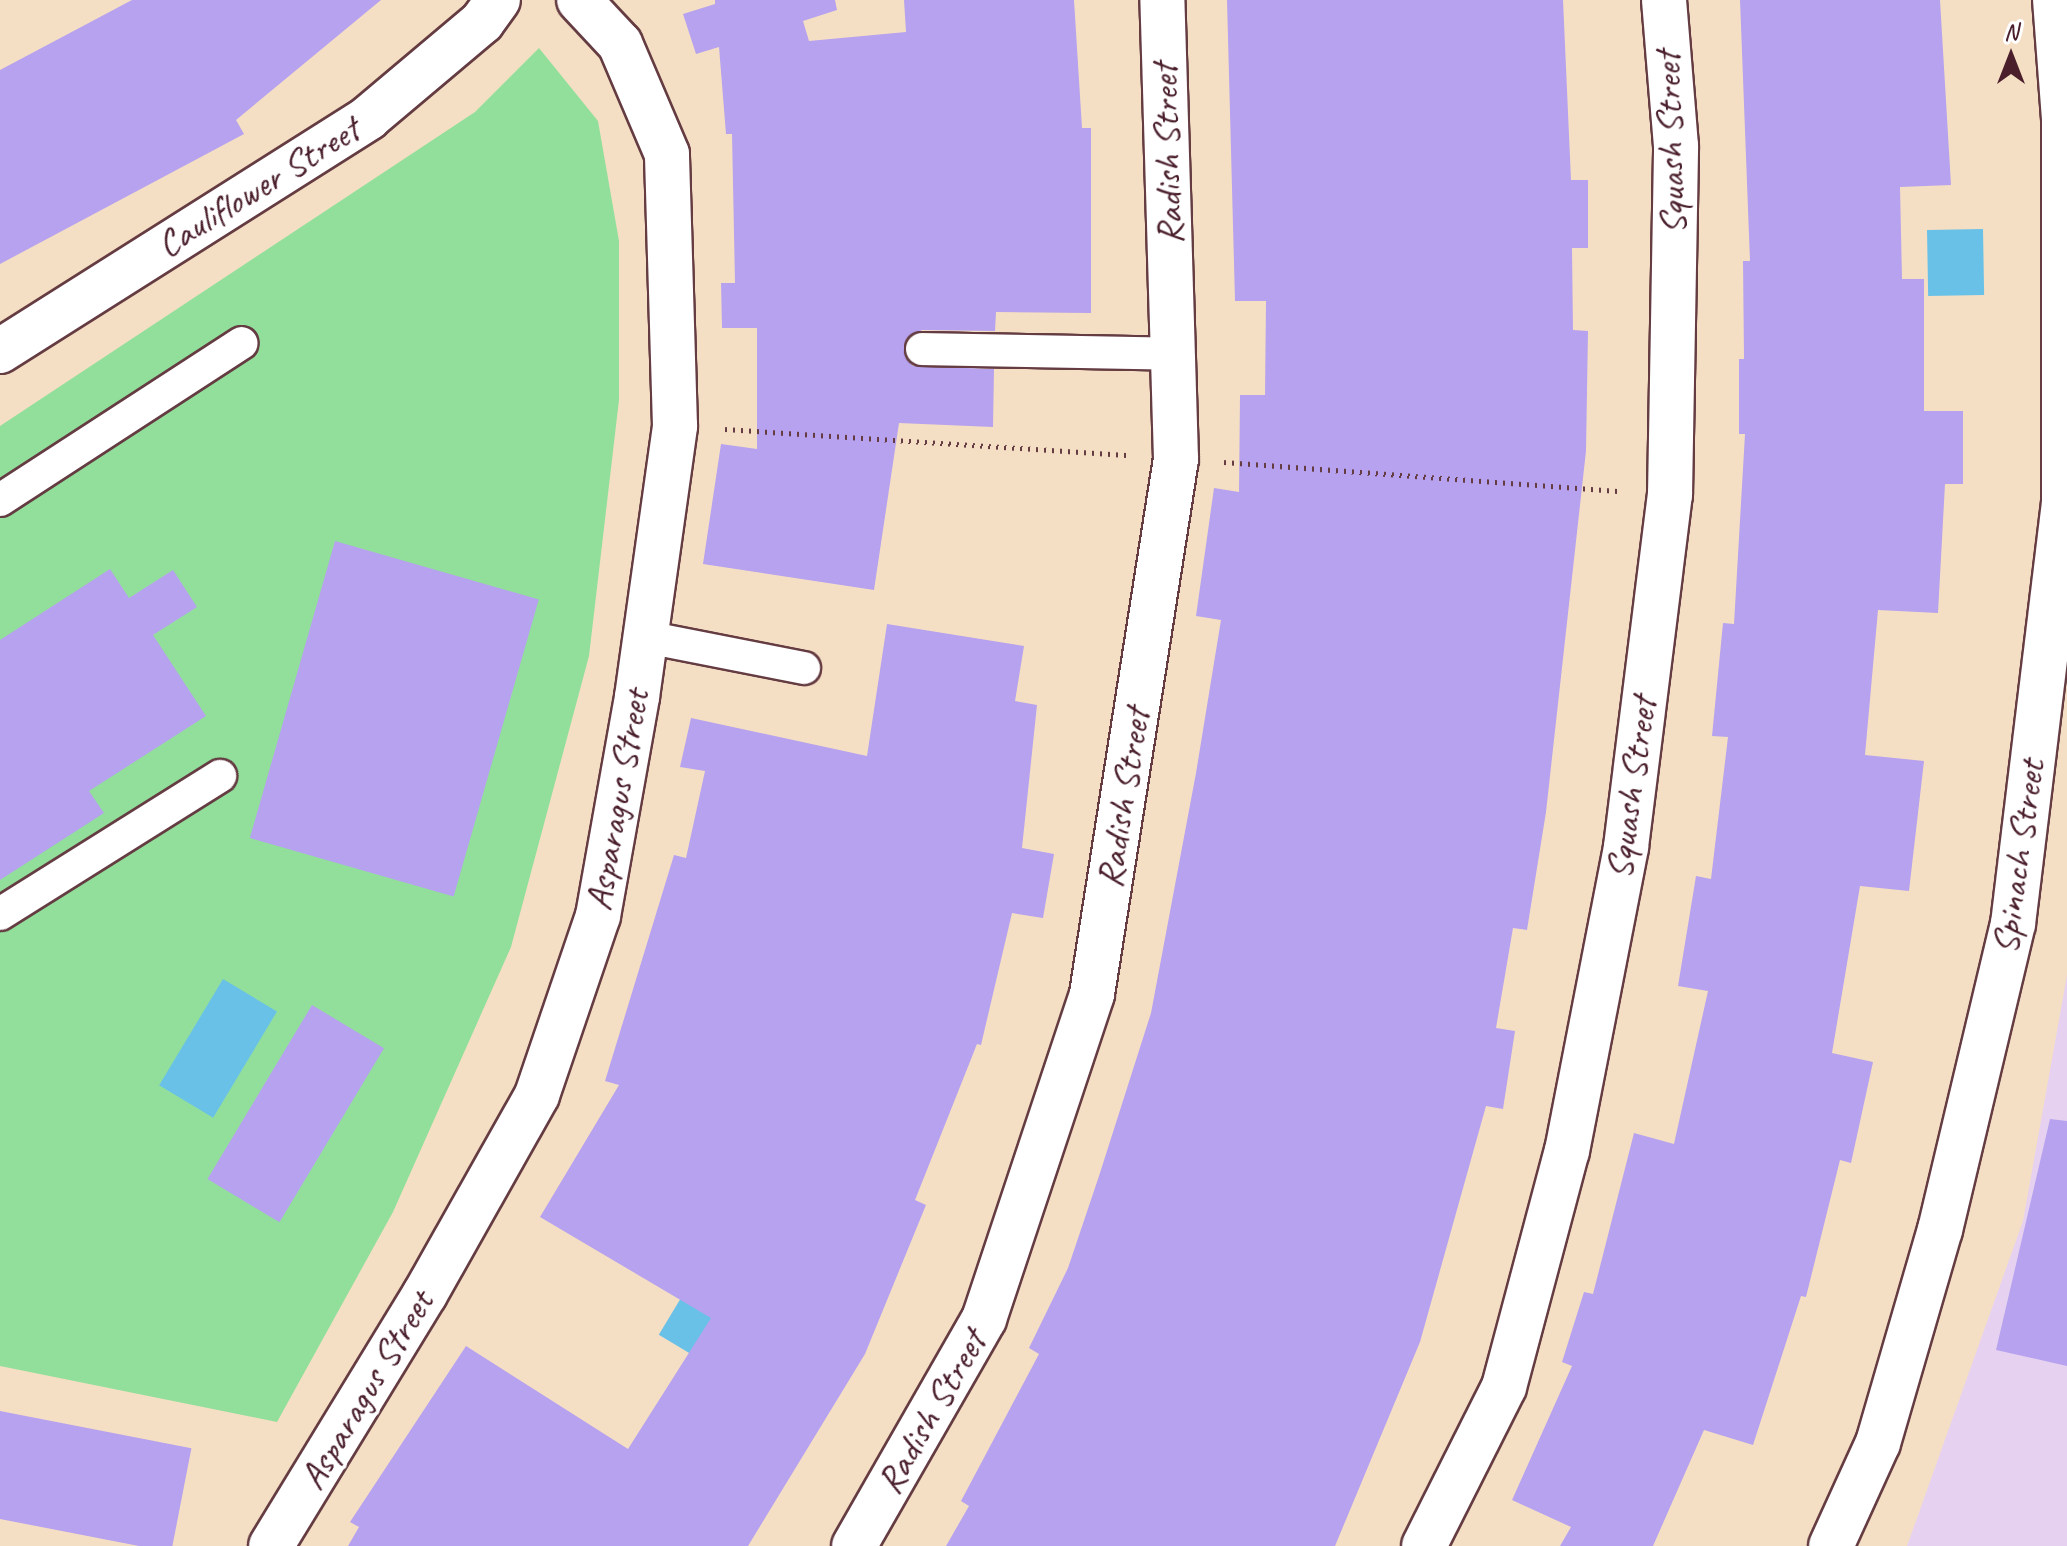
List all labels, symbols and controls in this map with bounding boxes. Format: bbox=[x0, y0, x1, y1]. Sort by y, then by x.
north arrow bbox=[1971, 16, 2051, 96]
text: N bbox=[2004, 18, 2018, 46]
street label: Squash Street bbox=[1644, 51, 1696, 235]
street label: Radish Street bbox=[1141, 63, 1193, 245]
street label: Cauliflower Street bbox=[148, 107, 368, 267]
street label: Asparagus Street bbox=[575, 686, 659, 914]
street label: Squash Street bbox=[1596, 694, 1666, 882]
street label: Radish Street bbox=[1086, 705, 1160, 891]
street label: Spinach Street bbox=[1982, 757, 2054, 957]
street label: Asparagus Street bbox=[289, 1282, 443, 1498]
street label: Radish Street bbox=[866, 1322, 996, 1502]

